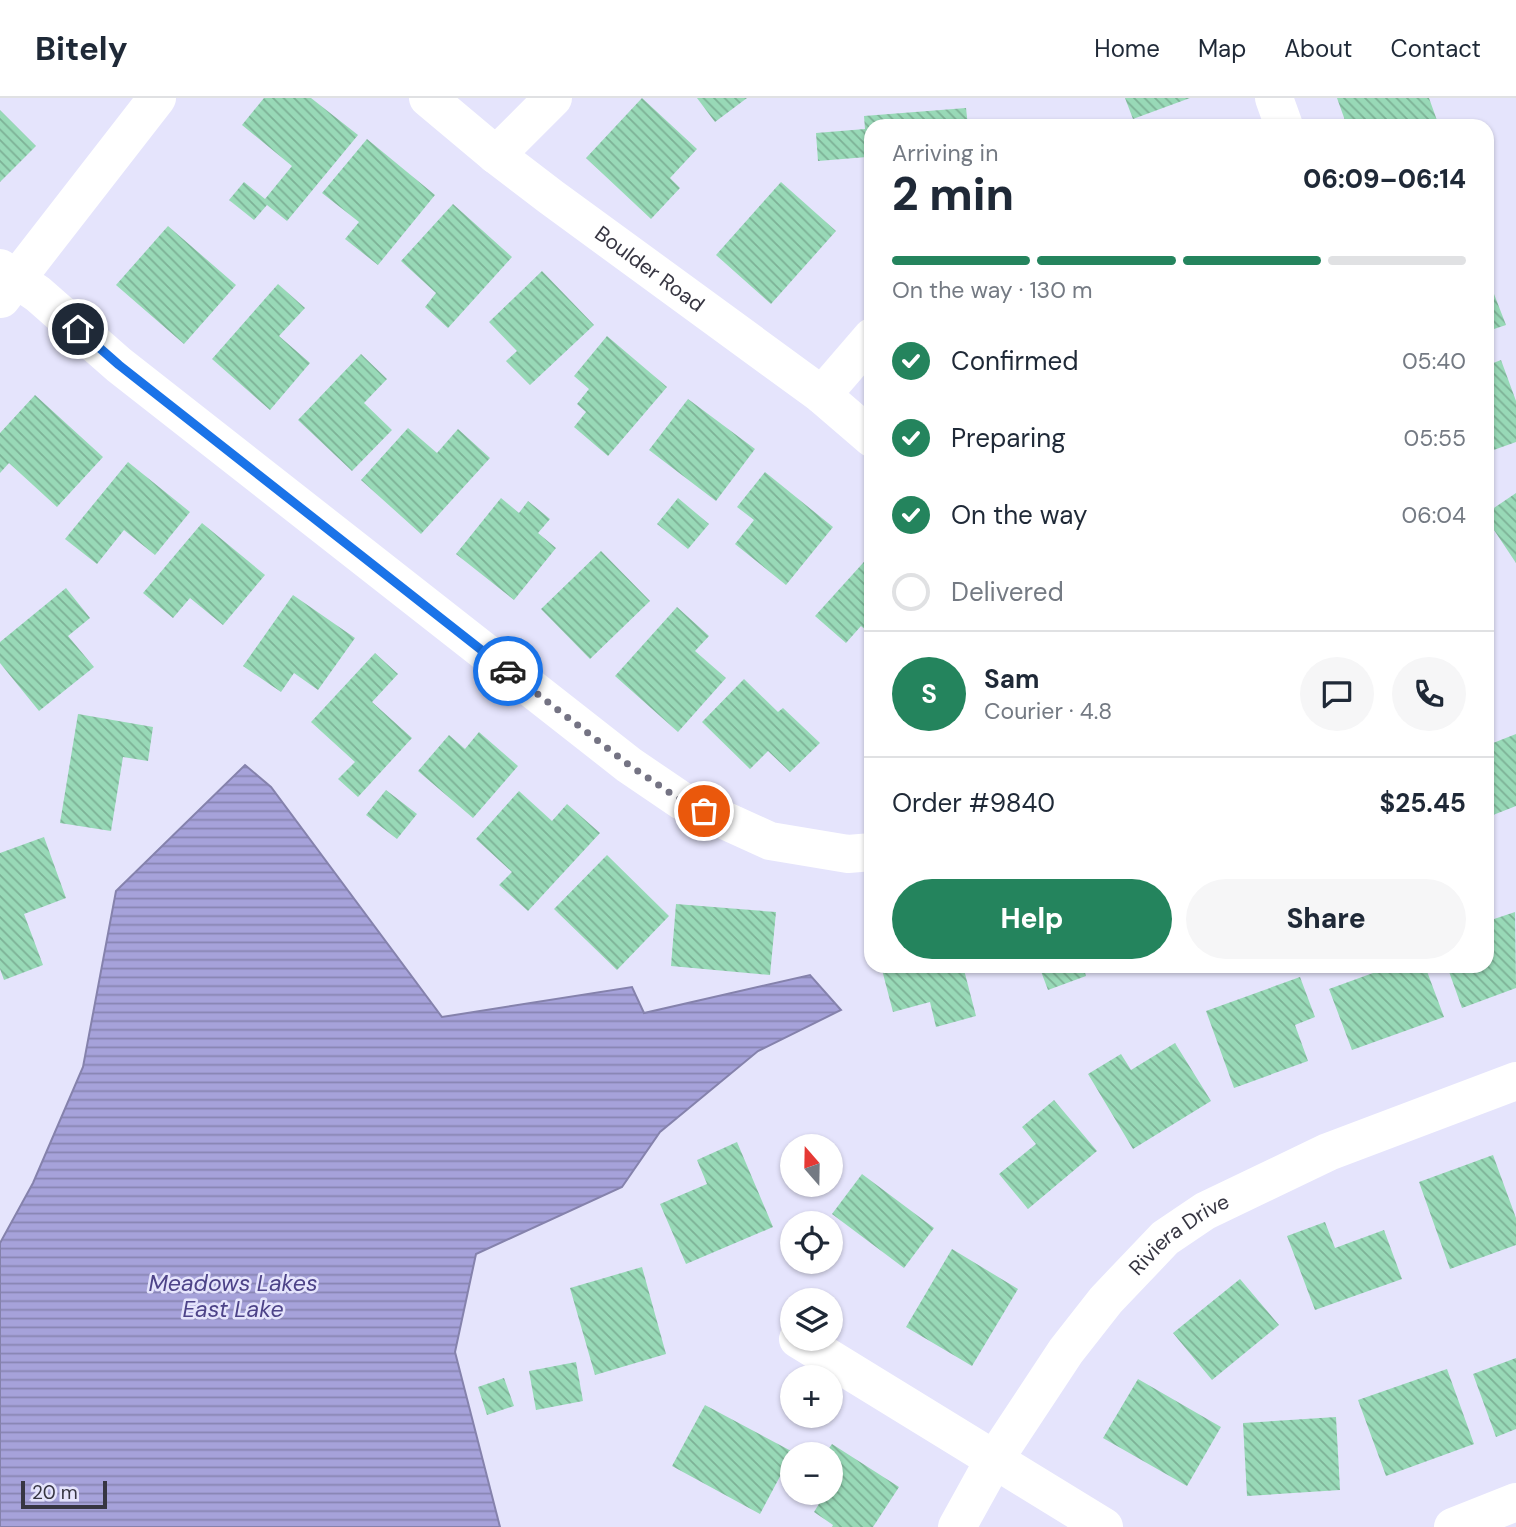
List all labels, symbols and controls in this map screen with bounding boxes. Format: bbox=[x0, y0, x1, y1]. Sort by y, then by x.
text: Bitely bbox=[35, 27, 128, 70]
text: Home bbox=[1094, 33, 1160, 64]
text: Map bbox=[1198, 33, 1246, 64]
text: About bbox=[1284, 33, 1353, 64]
text: Contact bbox=[1391, 33, 1481, 64]
text: Arriving in bbox=[892, 138, 998, 168]
text: 06:09–06:14 bbox=[1303, 162, 1466, 196]
text: 2 min bbox=[892, 164, 1014, 224]
street label: Boulder Road bbox=[589, 220, 710, 318]
text: On the way · 130 m bbox=[892, 275, 1093, 305]
pin bbox=[48, 299, 108, 359]
icon: home bbox=[59, 310, 97, 348]
icon: check bbox=[892, 342, 930, 380]
text: Confirmed bbox=[951, 344, 1078, 378]
text: 05:40 bbox=[1402, 346, 1466, 376]
icon: check bbox=[892, 419, 930, 457]
text: Preparing bbox=[951, 421, 1066, 455]
text: 05:55 bbox=[1404, 423, 1466, 453]
icon: check bbox=[892, 496, 930, 534]
text: On the way bbox=[951, 498, 1087, 532]
text: 06:04 bbox=[1401, 500, 1466, 530]
text: Delivered bbox=[951, 575, 1064, 609]
courier bbox=[473, 636, 543, 706]
icon: car bbox=[489, 652, 527, 690]
button: chat bbox=[1300, 657, 1374, 731]
button: phone bbox=[1392, 657, 1466, 731]
text: Sam bbox=[984, 662, 1039, 696]
text: S bbox=[921, 677, 937, 711]
text: Courier · 4.8 bbox=[984, 696, 1112, 726]
pin bbox=[674, 781, 734, 841]
text: Order #9840 bbox=[892, 786, 1055, 820]
text: $25.45 bbox=[1379, 786, 1466, 820]
icon: bag bbox=[685, 792, 723, 830]
button: Help bbox=[892, 879, 1172, 959]
button: Share bbox=[1186, 879, 1466, 959]
north arrow bbox=[780, 1134, 844, 1197]
map controls bbox=[780, 1134, 843, 1505]
street label: Riviera Drive bbox=[1123, 1187, 1234, 1281]
button: locate bbox=[780, 1211, 843, 1274]
water label: Meadows Lakes East Lake bbox=[148, 1268, 318, 1324]
button: layers bbox=[780, 1288, 843, 1351]
button: + bbox=[780, 1365, 843, 1428]
button: − bbox=[780, 1442, 843, 1505]
scale bar bbox=[21, 1478, 107, 1510]
text: 20 m bbox=[32, 1480, 78, 1505]

